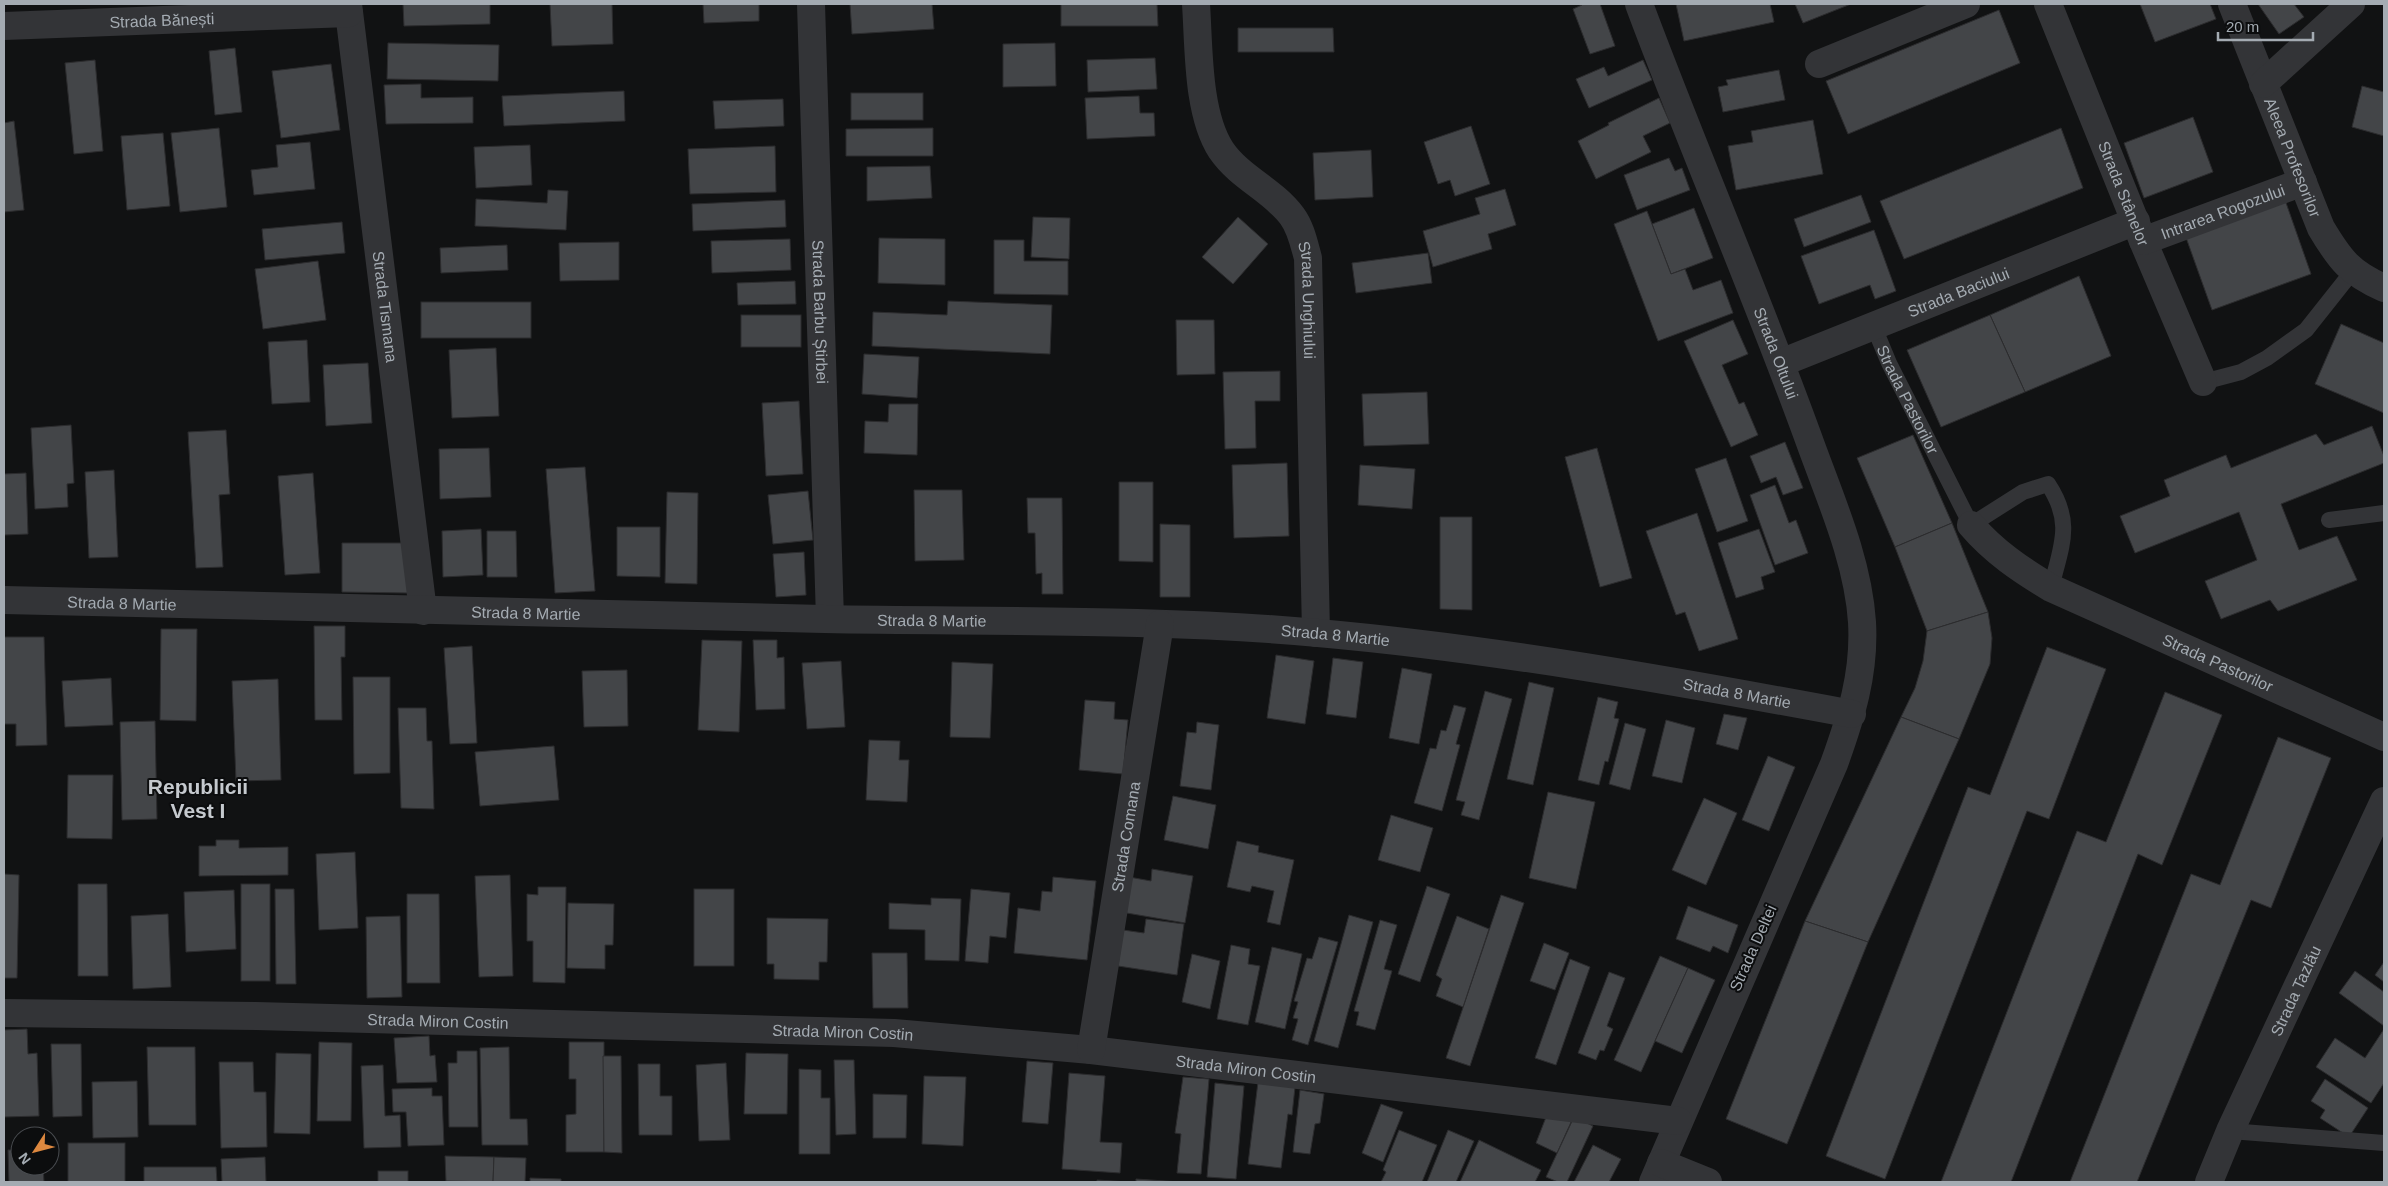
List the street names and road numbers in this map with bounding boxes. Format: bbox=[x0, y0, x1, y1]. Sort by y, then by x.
street label: Strada Bănești bbox=[109, 10, 215, 31]
street label: Aleea Profesorilor bbox=[2262, 95, 2325, 220]
street label: Strada Stânelor bbox=[2095, 139, 2153, 249]
street label: Intrarea Rogozului bbox=[2158, 181, 2287, 242]
street label: Strada Unghiului bbox=[1295, 239, 1319, 359]
street label: Strada Barbu Știrbei bbox=[810, 240, 831, 384]
street label: Strada Tismana bbox=[370, 250, 401, 363]
street label: Strada Baciului bbox=[1905, 264, 2011, 320]
street label: Strada Oltului bbox=[1751, 305, 1802, 401]
street label: Strada Pastorilor bbox=[1874, 343, 1942, 457]
street label: Strada 8 Martie bbox=[67, 593, 177, 613]
street label: Strada 8 Martie bbox=[471, 603, 581, 623]
street label: Strada 8 Martie bbox=[877, 611, 987, 629]
street label: Strada 8 Martie bbox=[1280, 621, 1391, 649]
street label: Strada Pastorilor bbox=[2160, 631, 2276, 695]
street label: Strada 8 Martie bbox=[1682, 675, 1793, 711]
street label: Strada Comana bbox=[1108, 780, 1143, 893]
street label: Strada Deltei bbox=[1726, 902, 1780, 994]
street label: Strada Tazlău bbox=[2267, 943, 2324, 1039]
street label: Strada Miron Costin bbox=[367, 1010, 509, 1031]
street label: Strada Miron Costin bbox=[772, 1021, 914, 1043]
street label: Strada Miron Costin bbox=[1175, 1052, 1317, 1086]

